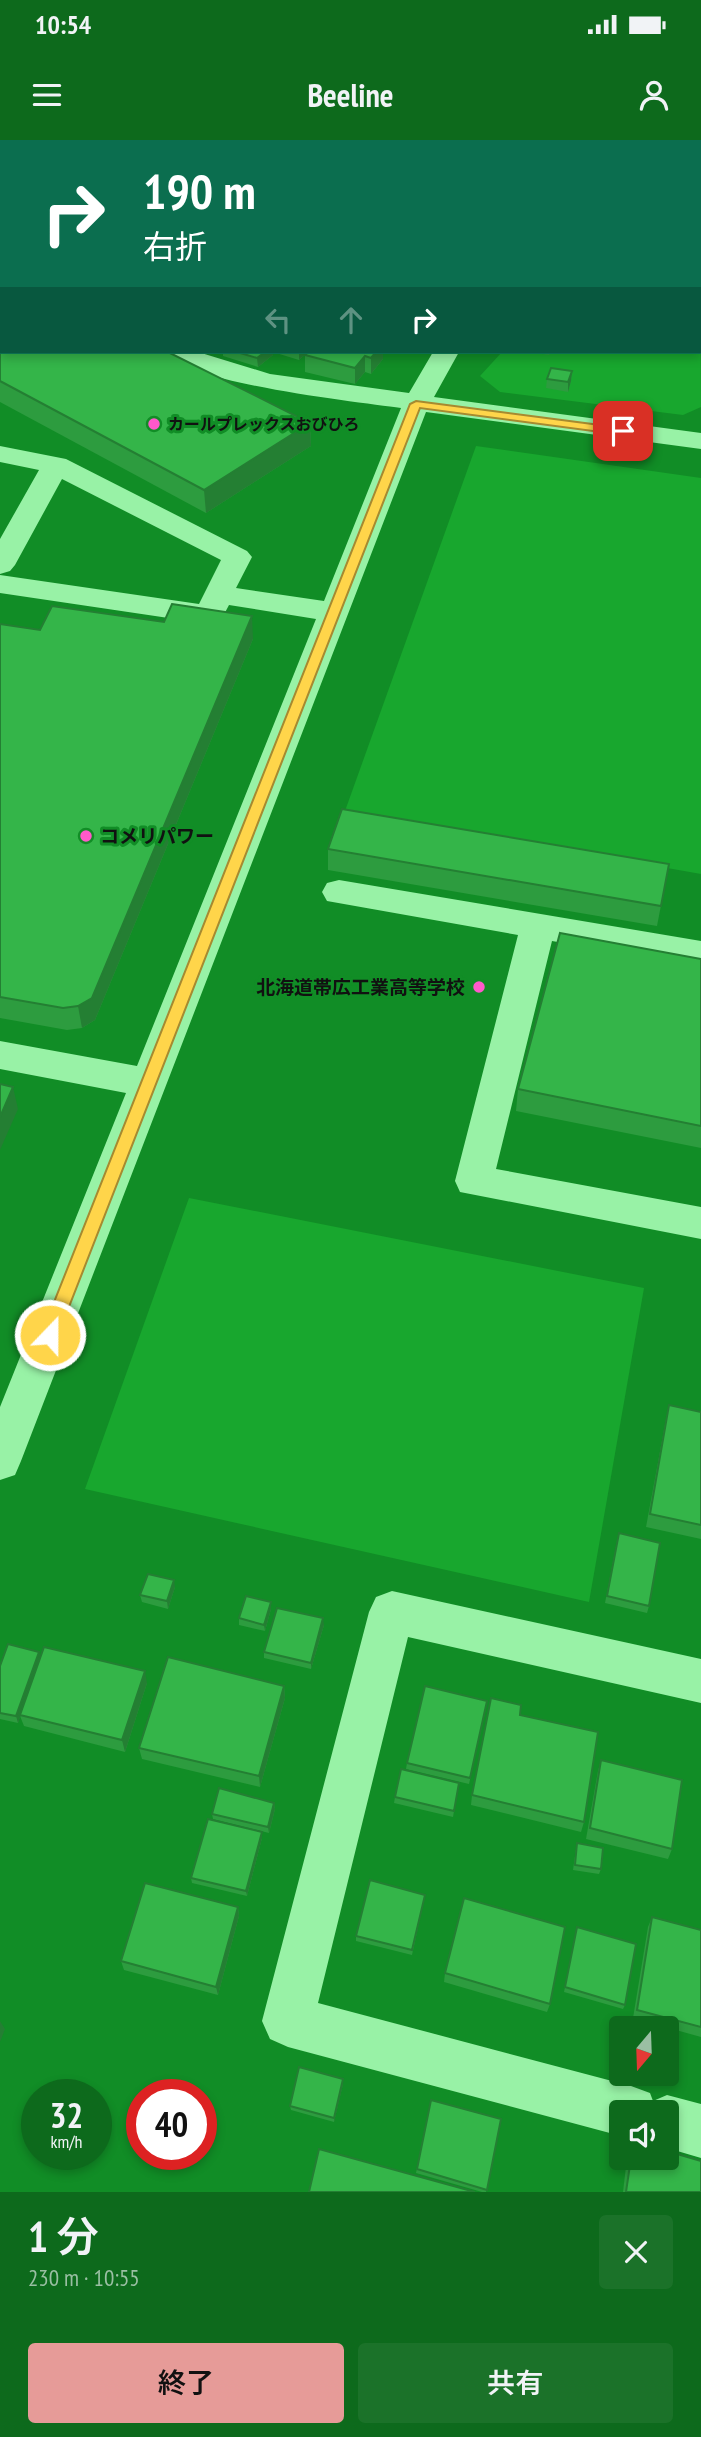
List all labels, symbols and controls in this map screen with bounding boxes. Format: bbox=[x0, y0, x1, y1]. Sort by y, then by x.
text: 10:54 bbox=[35, 8, 91, 41]
text: Beeline bbox=[307, 74, 394, 116]
icon: menu bbox=[28, 76, 66, 114]
icon: person bbox=[635, 76, 673, 114]
text: 190 m bbox=[143, 159, 256, 223]
icon: right bbox=[28, 168, 119, 259]
text: 右折 bbox=[143, 225, 207, 267]
icon: left bbox=[259, 301, 297, 339]
icon: ahead bbox=[332, 301, 370, 339]
icon: right bbox=[405, 301, 443, 339]
pin bbox=[593, 401, 653, 461]
icon: arrive bbox=[604, 412, 642, 450]
place label: カールプレックスおびひろ bbox=[168, 414, 360, 434]
marker: カールプレックスおびひろ bbox=[146, 416, 162, 432]
place label: コメリパワー bbox=[100, 824, 214, 848]
marker: コメリパワー bbox=[78, 828, 94, 844]
place label: 北海道帯広工業高等学校 bbox=[256, 975, 465, 999]
marker: 北海道帯広工業高等学校 bbox=[471, 979, 487, 995]
position arrow bbox=[13, 1298, 87, 1372]
north arrow bbox=[609, 2016, 679, 2086]
map controls bbox=[609, 2016, 679, 2170]
speed limit sign: 40 bbox=[126, 2079, 217, 2170]
text: 32 bbox=[50, 2092, 83, 2138]
button: sound bbox=[609, 2100, 679, 2170]
text: km/h bbox=[51, 2130, 82, 2153]
text: 1 分 bbox=[28, 2209, 99, 2264]
button: close bbox=[599, 2215, 673, 2289]
text: 230 m · 10:55 bbox=[28, 2263, 140, 2292]
button: 終了 bbox=[28, 2343, 344, 2423]
button: 共有 bbox=[358, 2343, 673, 2423]

